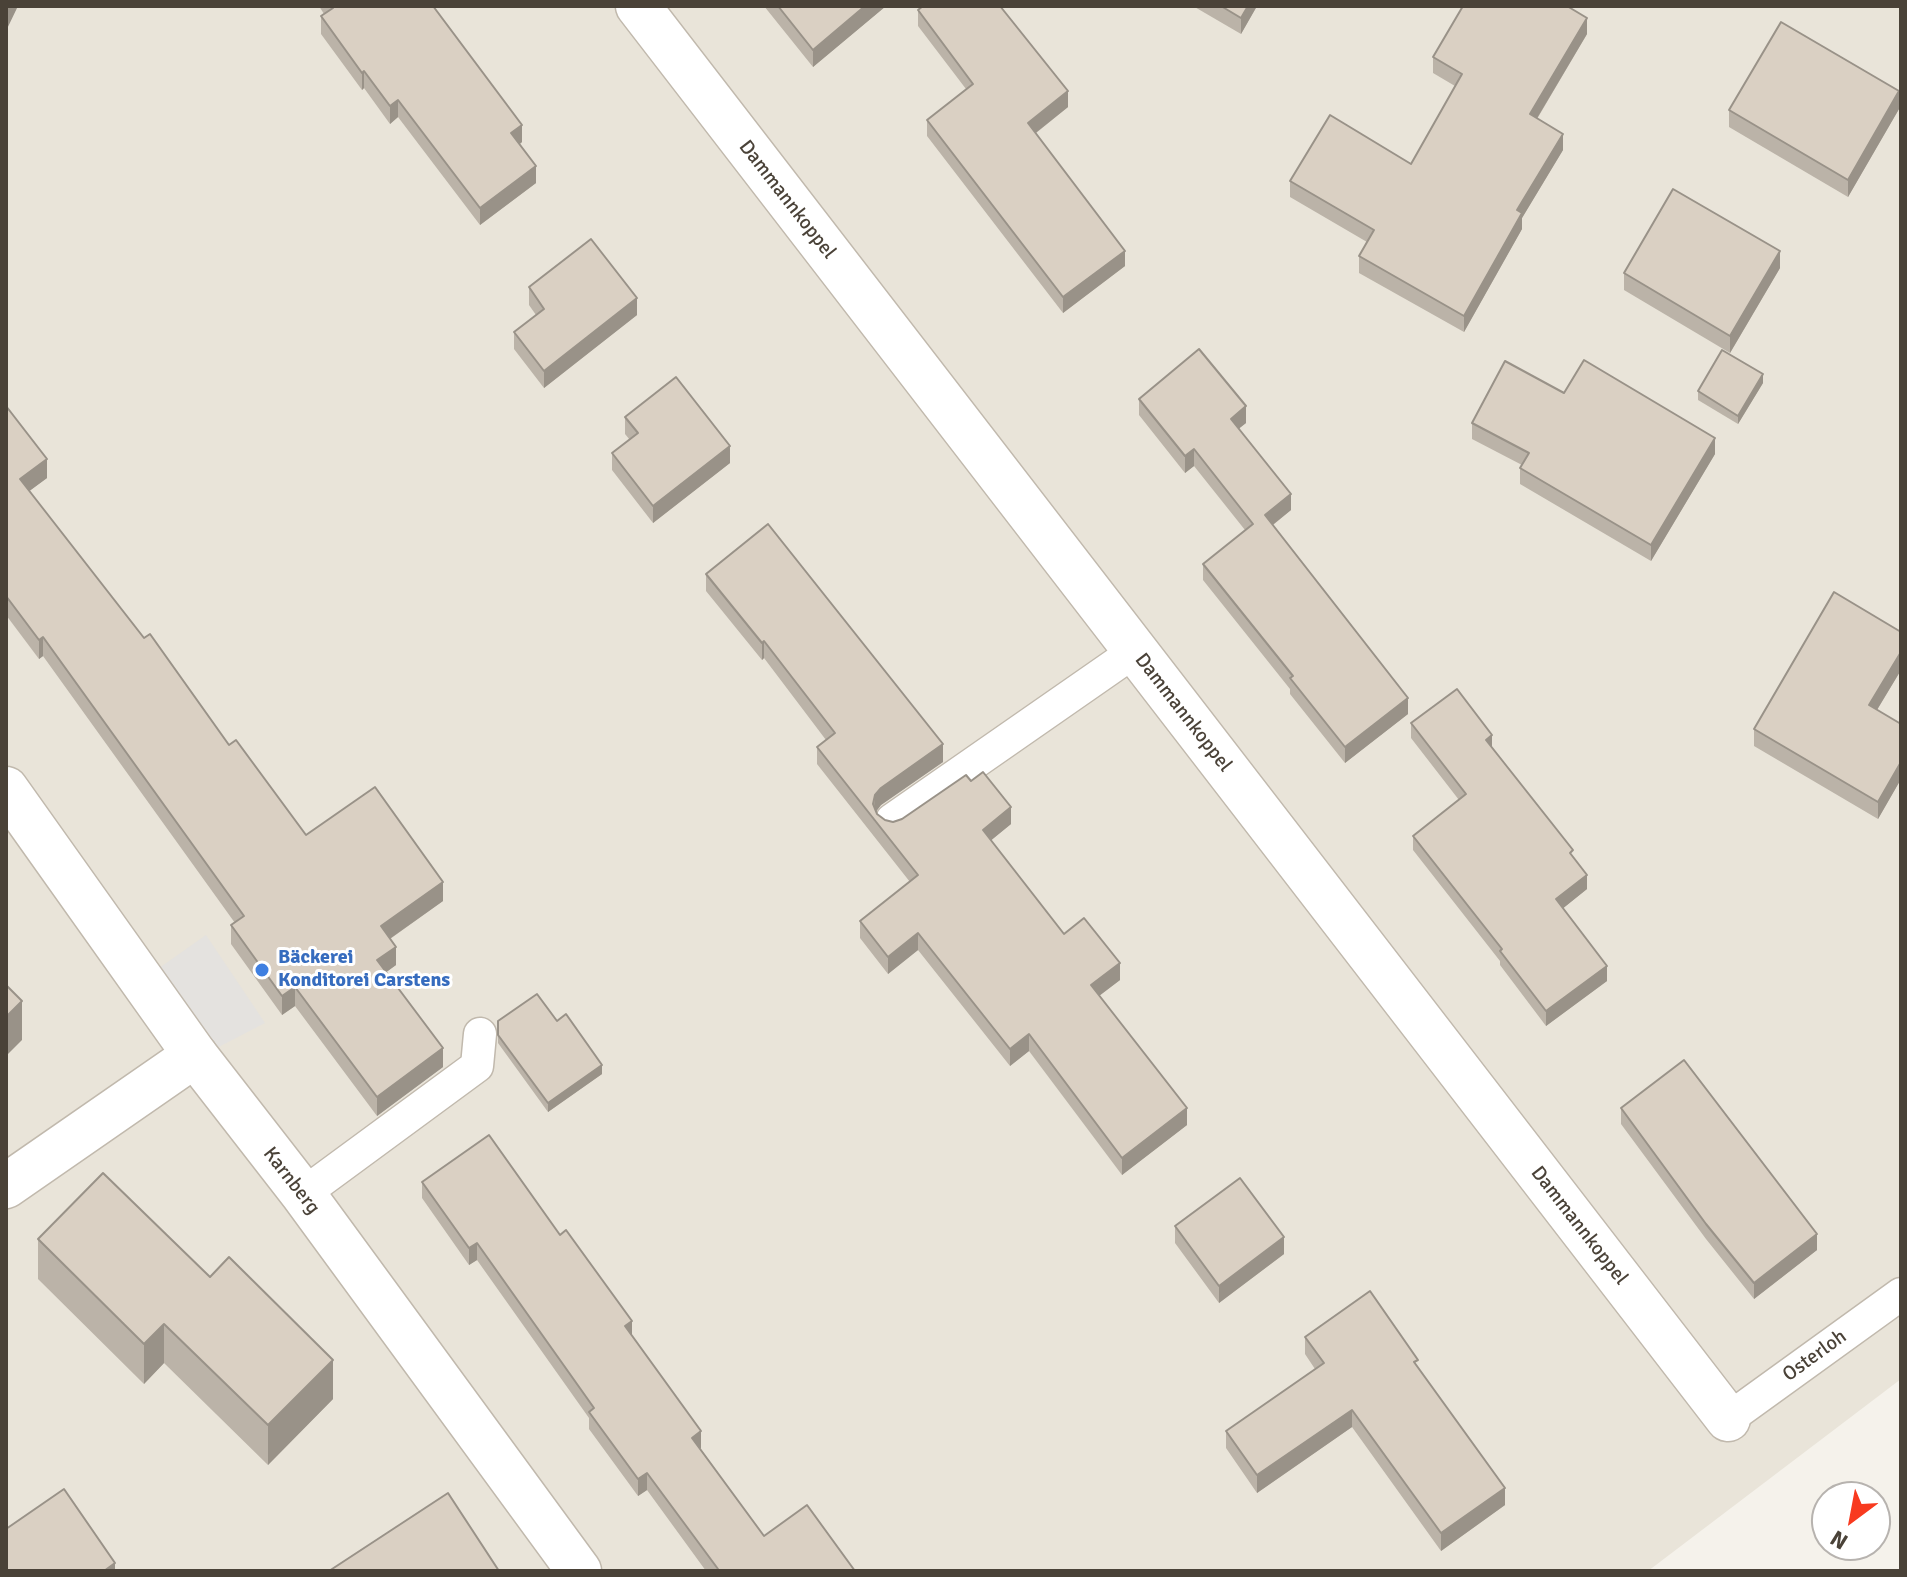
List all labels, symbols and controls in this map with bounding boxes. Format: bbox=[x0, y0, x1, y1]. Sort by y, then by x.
street label: Dammannkoppel bbox=[733, 136, 841, 264]
street label: Dammannkoppel bbox=[1129, 649, 1237, 777]
place label: Bäckerei Konditorei Carstens bbox=[278, 946, 450, 993]
marker: Bäckerei Konditorei Carstens bbox=[253, 961, 271, 979]
street label: Karnberg bbox=[257, 1143, 325, 1219]
street label: Dammannkoppel bbox=[1525, 1162, 1633, 1290]
street label: Osterloh bbox=[1778, 1325, 1852, 1387]
north arrow bbox=[1811, 1481, 1891, 1561]
text: N bbox=[1825, 1525, 1853, 1556]

